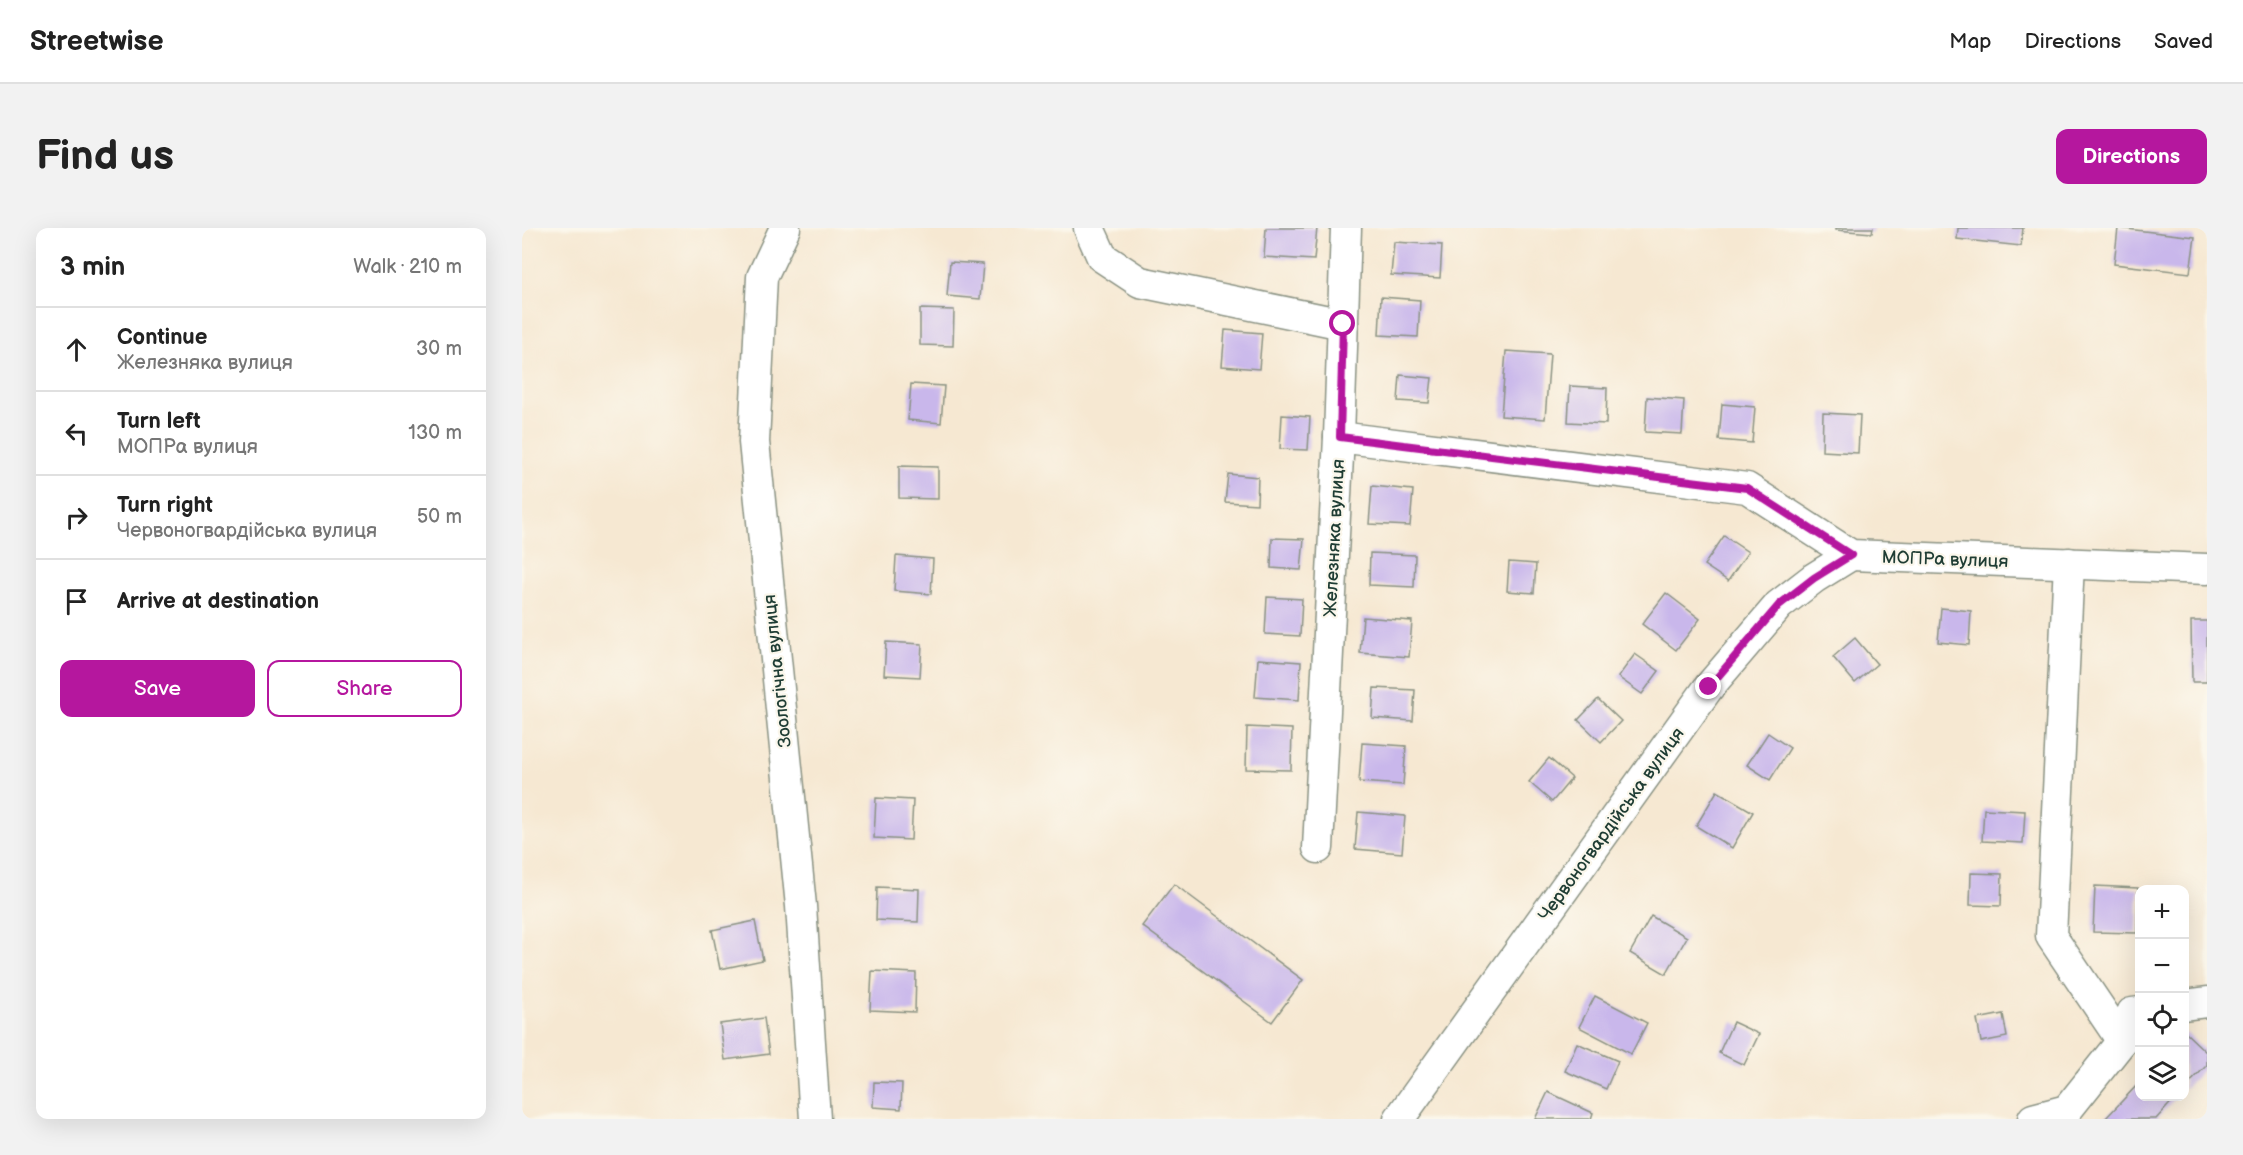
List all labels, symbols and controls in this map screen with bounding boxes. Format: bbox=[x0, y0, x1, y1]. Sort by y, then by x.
text: Streetwise bbox=[30, 25, 163, 58]
text: Map bbox=[1949, 29, 1992, 54]
text: Directions bbox=[2025, 29, 2121, 54]
text: Saved bbox=[2154, 29, 2213, 54]
button: Directions bbox=[2056, 129, 2207, 184]
text: Find us bbox=[36, 131, 174, 182]
text: 3 min bbox=[60, 252, 125, 283]
text: Walk · 210 m bbox=[353, 255, 462, 279]
route start bbox=[1329, 310, 1355, 336]
text: Continue bbox=[117, 324, 207, 351]
icon: ahead bbox=[60, 333, 93, 366]
text: 30 m bbox=[416, 337, 462, 361]
text: Железняка вулиця bbox=[117, 351, 293, 375]
text: Turn left bbox=[117, 408, 201, 435]
icon: left bbox=[60, 417, 93, 450]
text: 130 m bbox=[408, 421, 462, 445]
text: МОПРа вулиця bbox=[117, 435, 258, 459]
street label: Железняка вулиця bbox=[1320, 458, 1349, 618]
text: Turn right bbox=[117, 492, 213, 519]
icon: right bbox=[60, 501, 93, 534]
text: 50 m bbox=[417, 505, 462, 529]
text: Червоногвардійська вулиця bbox=[117, 519, 377, 543]
street label: МОПРа вулиця bbox=[1881, 547, 2009, 572]
icon: arrive bbox=[60, 585, 93, 618]
text: Arrive at destination bbox=[117, 588, 319, 615]
street label: Зоологічна вулиця bbox=[759, 593, 796, 749]
button: Save bbox=[60, 660, 255, 717]
button: Share bbox=[267, 660, 462, 717]
route end bbox=[1695, 673, 1721, 699]
street label: Червоногвардійська вулиця bbox=[1534, 723, 1689, 925]
map controls bbox=[2135, 885, 2189, 1101]
button: + bbox=[2135, 885, 2189, 939]
button: − bbox=[2135, 939, 2189, 993]
button: locate bbox=[2135, 993, 2189, 1047]
button: layers bbox=[2135, 1047, 2189, 1101]

